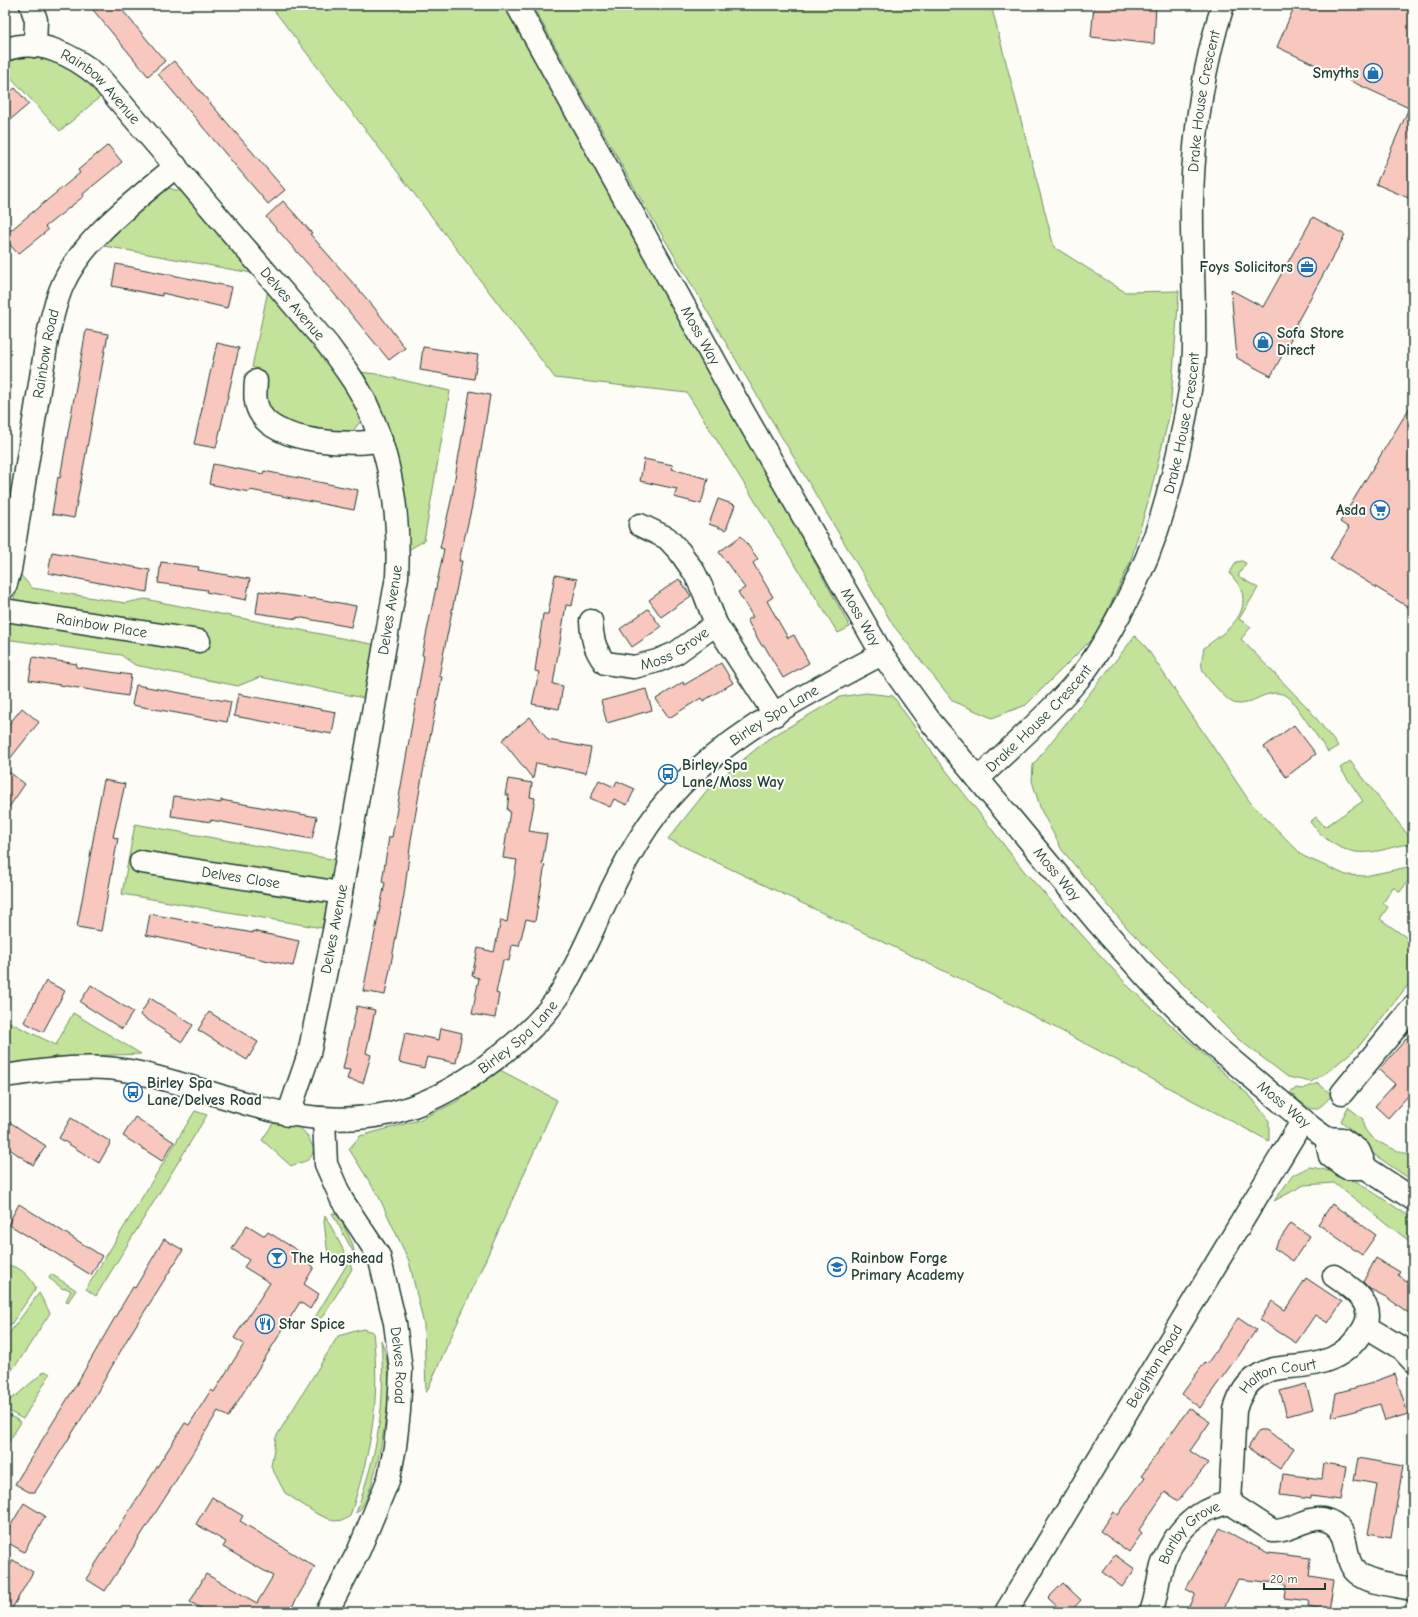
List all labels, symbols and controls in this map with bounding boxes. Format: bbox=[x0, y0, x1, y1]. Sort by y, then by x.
street label: Drake House Crescent bbox=[1184, 27, 1224, 173]
street label: Rainbow Avenue bbox=[58, 45, 145, 128]
shop icon: Smyths bbox=[1362, 62, 1384, 84]
place label: Smyths bbox=[1313, 64, 1359, 82]
office icon: Foys Solicitors bbox=[1296, 256, 1318, 278]
place label: Foys Solicitors bbox=[1200, 258, 1293, 276]
street label: Delves Avenue bbox=[256, 263, 329, 344]
street label: Moss Way bbox=[677, 303, 724, 368]
street label: Rainbow Road bbox=[29, 307, 63, 400]
place label: Sofa Store Direct bbox=[1277, 324, 1344, 359]
shop icon: Sofa Store Direct bbox=[1252, 331, 1274, 353]
street label: Drake House Crescent bbox=[1160, 351, 1203, 496]
supermarket icon: Asda bbox=[1369, 499, 1391, 521]
place label: Asda bbox=[1336, 501, 1366, 519]
street label: Delves Avenue bbox=[374, 563, 406, 656]
street label: Moss Way bbox=[837, 585, 885, 650]
street label: Rainbow Place bbox=[55, 609, 149, 642]
street label: Moss Grove bbox=[638, 623, 713, 674]
street label: Drake House Crescent bbox=[982, 661, 1096, 776]
street label: Birley Spa Lane bbox=[726, 681, 822, 750]
place label: Birley Spa Lane/Moss Way bbox=[682, 756, 784, 791]
bus stop icon: Birley Spa Lane/Moss Way bbox=[657, 763, 679, 785]
street label: Moss Way bbox=[1030, 844, 1085, 905]
street label: Delves Close bbox=[200, 863, 282, 892]
street label: Delves Avenue bbox=[317, 882, 352, 975]
street label: Birley Spa Lane bbox=[475, 996, 562, 1078]
place label: Birley Spa Lane/Delves Road bbox=[147, 1074, 262, 1109]
street label: Moss Way bbox=[1254, 1077, 1315, 1132]
bus stop icon: Birley Spa Lane/Delves Road bbox=[122, 1081, 144, 1103]
bar icon: The Hogshead bbox=[266, 1247, 288, 1269]
place label: The Hogshead bbox=[291, 1249, 383, 1267]
place label: Rainbow Forge Primary Academy bbox=[851, 1249, 964, 1284]
school or university icon: Rainbow Forge Primary Academy bbox=[826, 1256, 848, 1278]
restaurant icon: Star Spice bbox=[254, 1313, 276, 1335]
place label: Star Spice bbox=[279, 1315, 345, 1333]
street label: Beighton Road bbox=[1122, 1322, 1186, 1411]
street label: Delves Road bbox=[387, 1326, 410, 1404]
street label: Halton Court bbox=[1235, 1355, 1319, 1397]
street label: Barlby Grove bbox=[1154, 1497, 1223, 1567]
scale bar bbox=[1264, 1565, 1325, 1591]
text: 20 m bbox=[1270, 1572, 1298, 1586]

